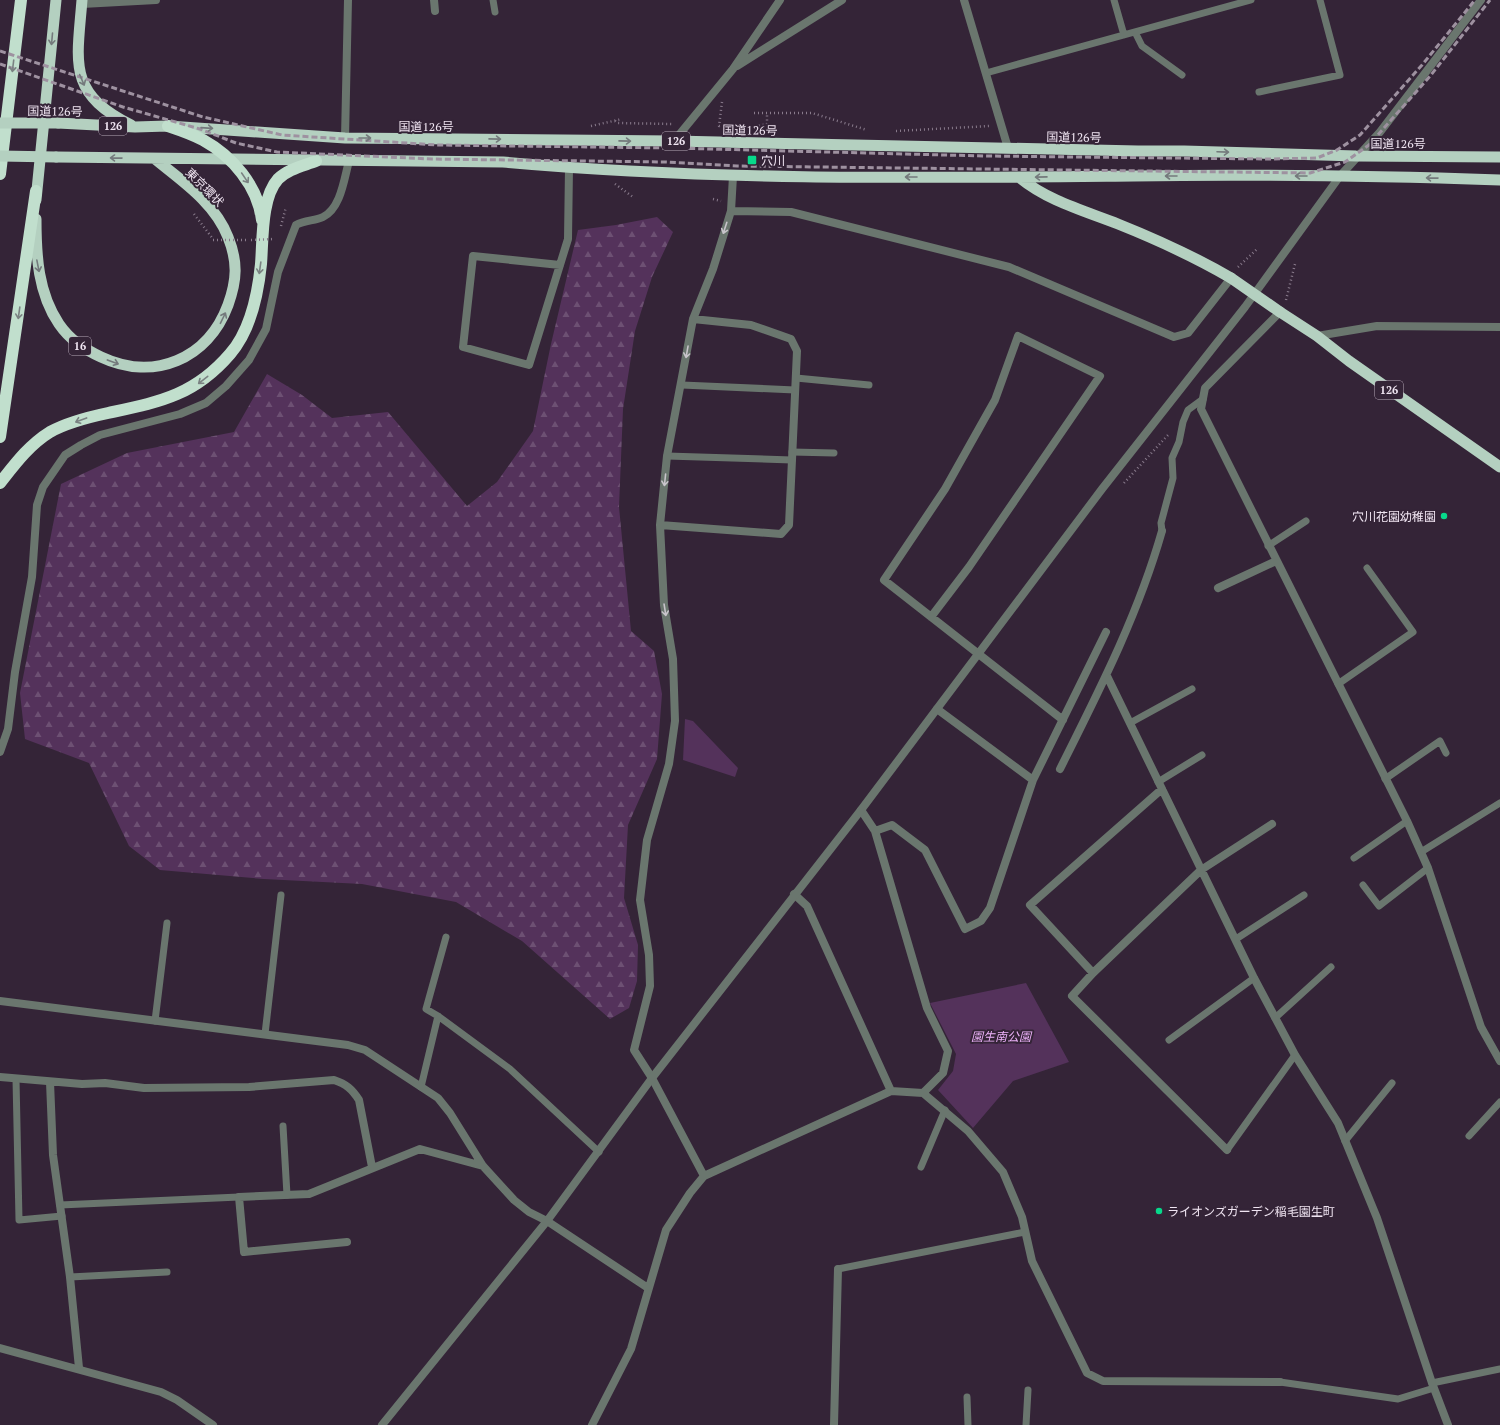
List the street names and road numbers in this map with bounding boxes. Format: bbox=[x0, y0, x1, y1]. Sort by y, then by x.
street label: 国道126号 bbox=[27, 103, 83, 119]
road number: 126 bbox=[99, 117, 127, 135]
street label: 国道126号 bbox=[398, 119, 454, 134]
street label: 国道126号 bbox=[722, 122, 778, 138]
street label: 国道126号 bbox=[1046, 129, 1102, 145]
road number: 126 bbox=[662, 132, 690, 150]
street label: 国道126号 bbox=[1370, 136, 1426, 151]
street label: 東京環状 bbox=[183, 165, 227, 209]
road number: 16 bbox=[69, 337, 91, 355]
road number: 126 bbox=[1375, 381, 1403, 399]

